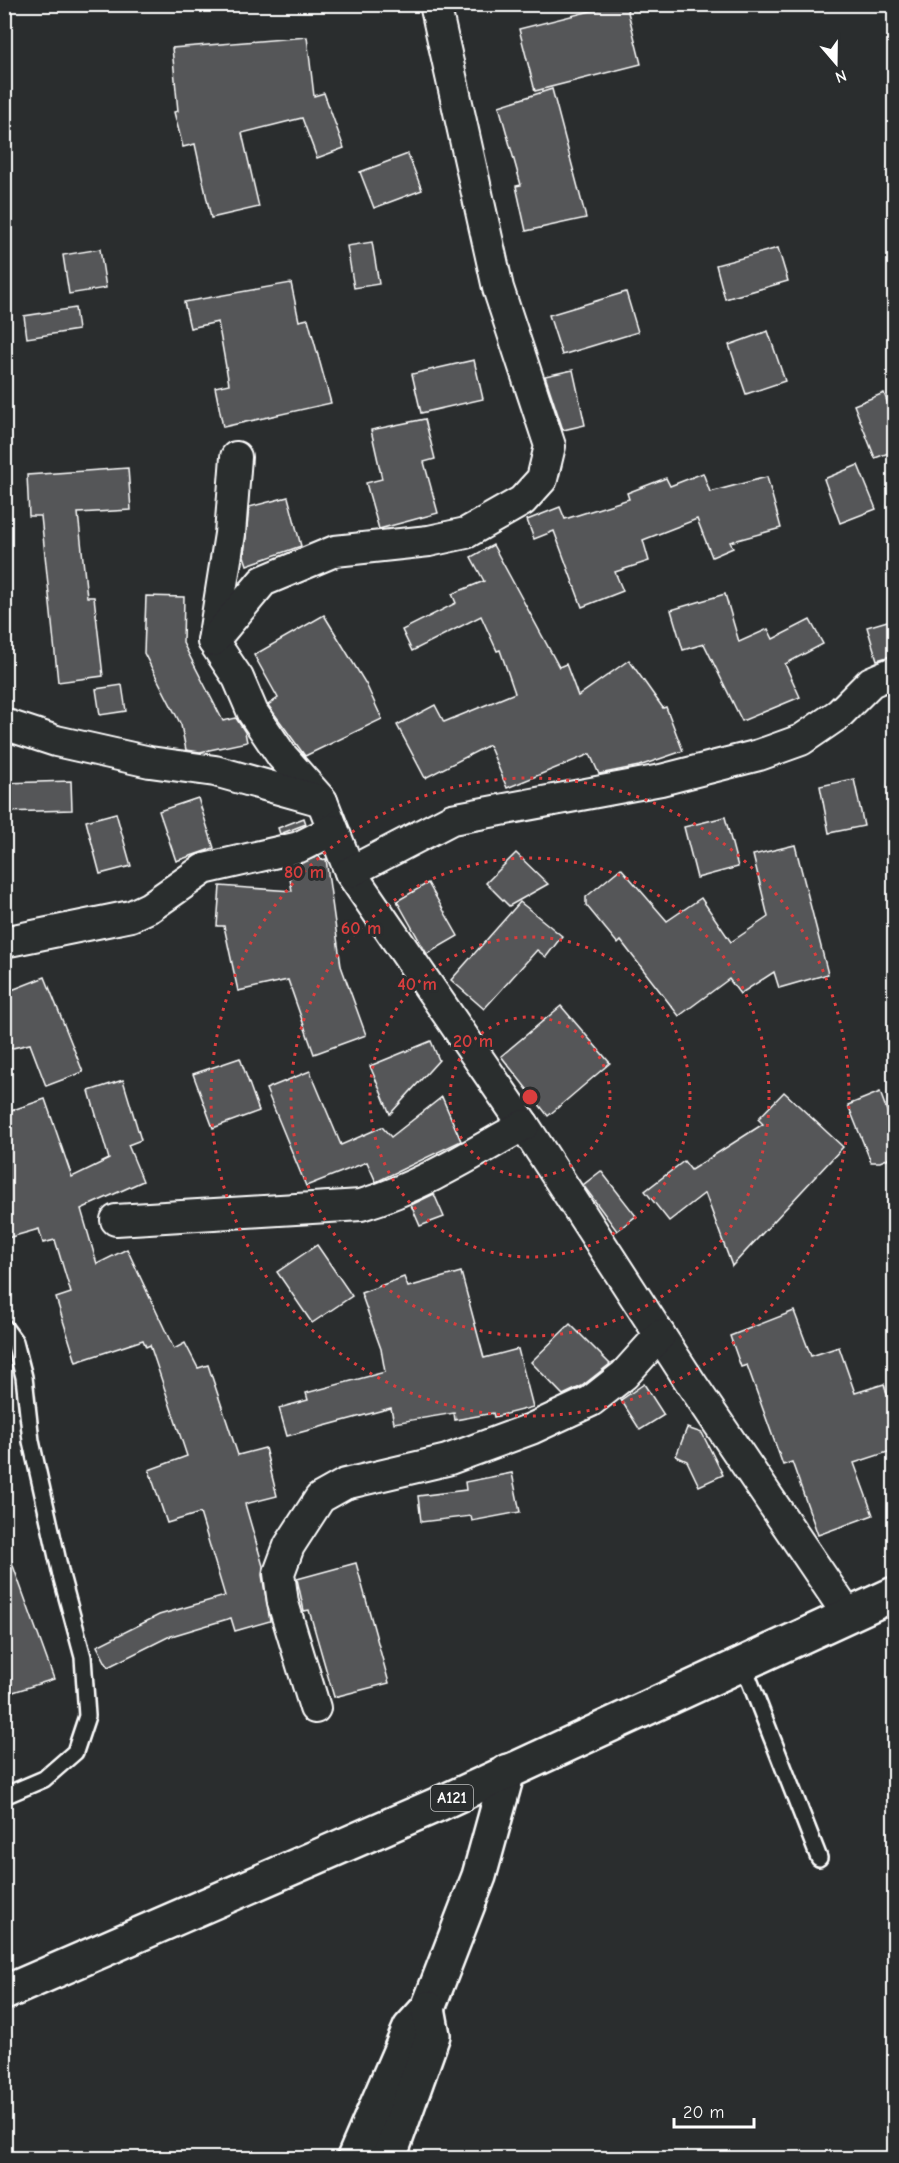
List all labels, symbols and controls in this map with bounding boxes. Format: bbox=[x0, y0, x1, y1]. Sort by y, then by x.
north arrow bbox=[806, 33, 866, 93]
text: N bbox=[833, 66, 849, 86]
text: 80 m bbox=[284, 862, 324, 883]
text: 60 m bbox=[341, 918, 381, 939]
text: 40 m bbox=[397, 974, 437, 995]
text: 20 m bbox=[453, 1031, 493, 1052]
centre of rings bbox=[520, 1087, 540, 1107]
road number: A121 bbox=[431, 1785, 473, 1811]
scale bar bbox=[674, 2091, 754, 2129]
text: 20 m bbox=[683, 2102, 724, 2123]

